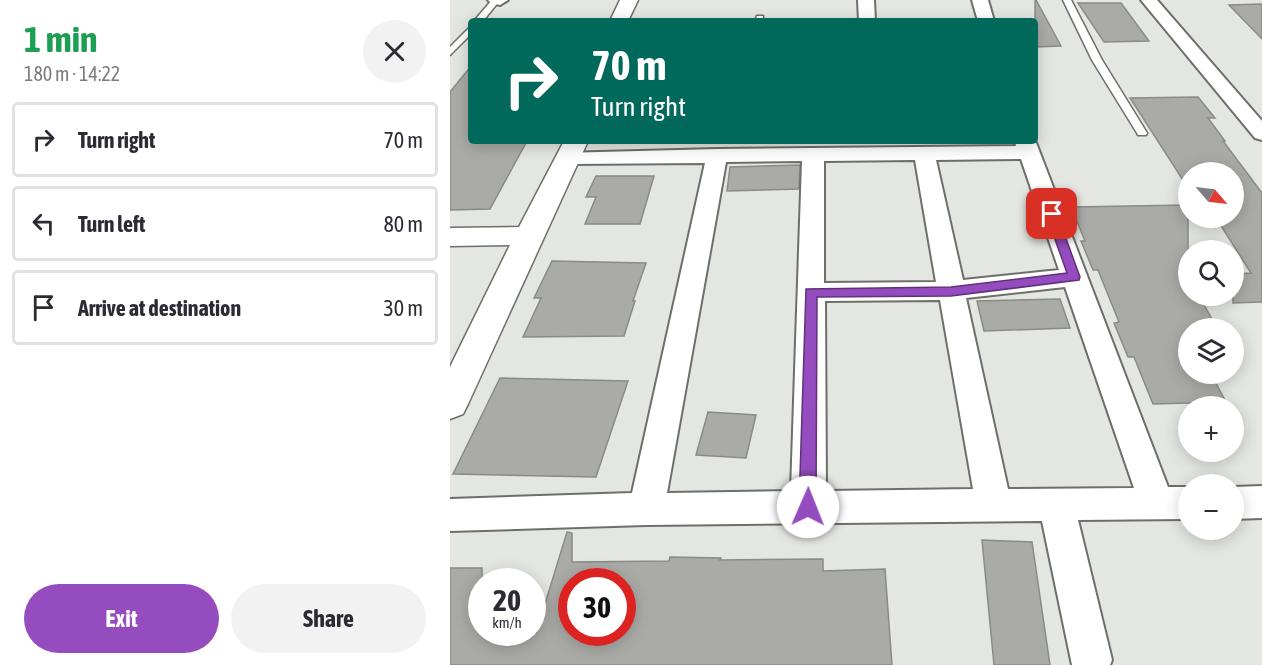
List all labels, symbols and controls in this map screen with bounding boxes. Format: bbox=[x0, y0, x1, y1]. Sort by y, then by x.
text: 1 min bbox=[24, 18, 98, 60]
button: close bbox=[363, 20, 426, 83]
text: 70 m bbox=[591, 41, 666, 89]
icon: right bbox=[492, 42, 570, 120]
text: 180 m · 14:22 bbox=[24, 62, 120, 85]
text: Turn right bbox=[591, 91, 686, 122]
icon: right bbox=[27, 123, 60, 156]
text: Turn right bbox=[78, 127, 155, 153]
text: 70 m bbox=[383, 127, 423, 153]
north arrow bbox=[1178, 162, 1244, 228]
map controls bbox=[1178, 162, 1244, 540]
pin bbox=[1026, 188, 1077, 239]
icon: arrive bbox=[1035, 197, 1068, 230]
icon: left bbox=[27, 207, 60, 240]
text: Turn left bbox=[78, 211, 145, 237]
text: 80 m bbox=[383, 211, 423, 237]
button: search bbox=[1178, 240, 1244, 306]
icon: arrive bbox=[27, 291, 60, 324]
text: Arrive at destination bbox=[78, 295, 241, 321]
text: 30 m bbox=[383, 295, 423, 321]
button: layers bbox=[1178, 318, 1244, 384]
button: + bbox=[1178, 396, 1244, 462]
button: − bbox=[1178, 474, 1244, 540]
position arrow bbox=[776, 475, 840, 539]
speed limit sign: 30 bbox=[558, 568, 636, 646]
text: 20 bbox=[493, 583, 521, 617]
button: Exit bbox=[24, 584, 219, 653]
button: Share bbox=[231, 584, 426, 653]
text: km/h bbox=[492, 614, 522, 631]

